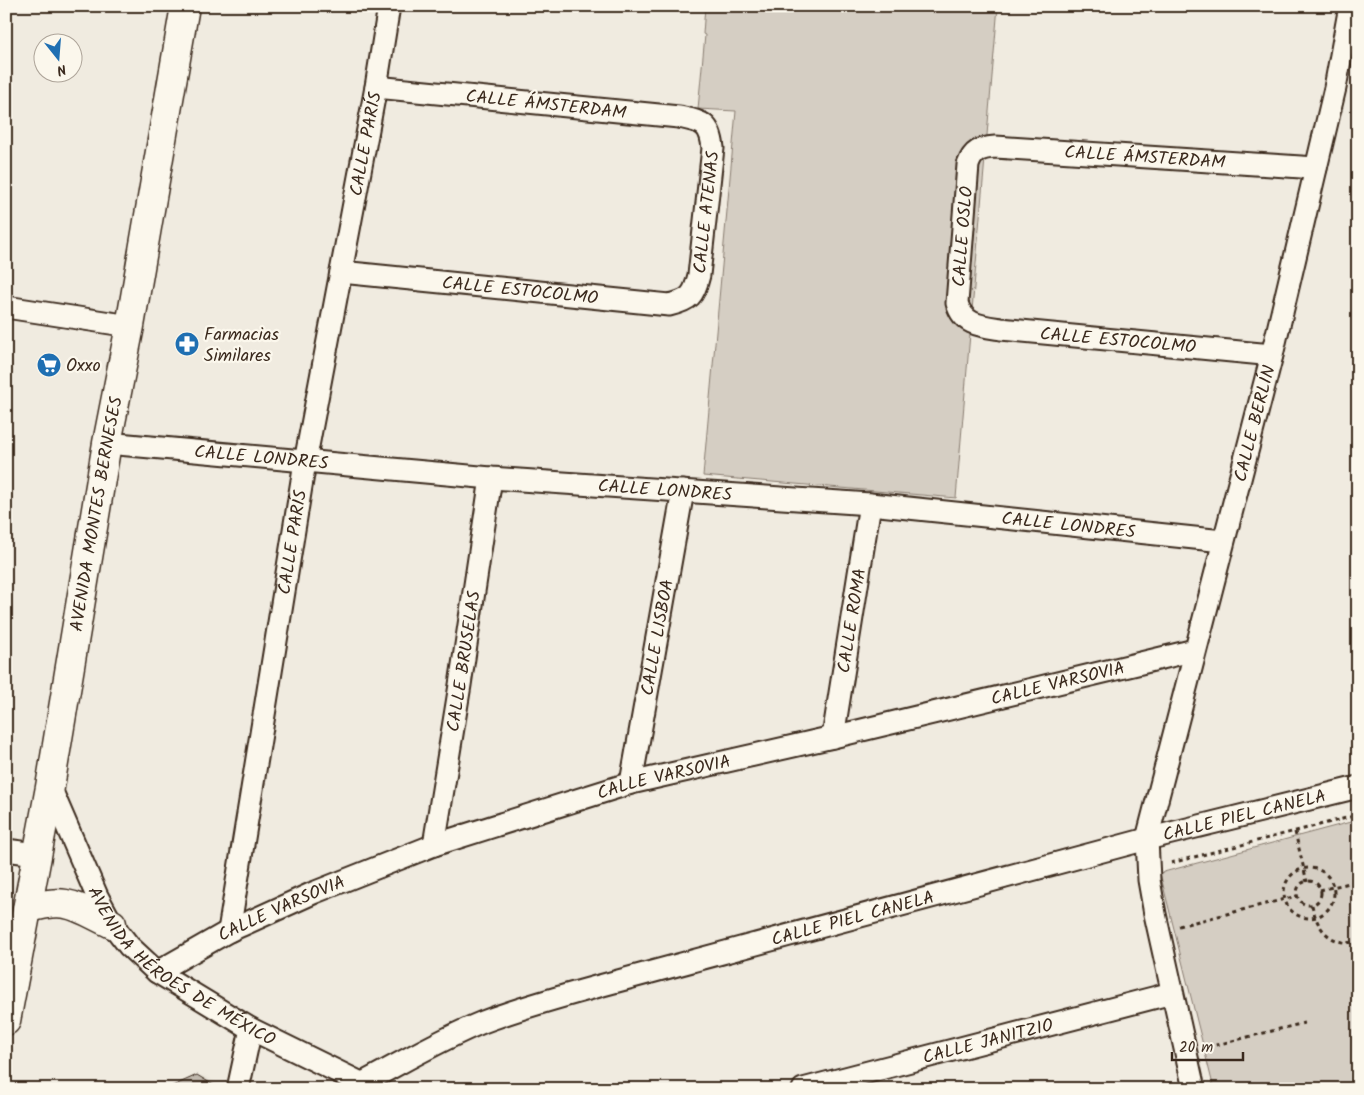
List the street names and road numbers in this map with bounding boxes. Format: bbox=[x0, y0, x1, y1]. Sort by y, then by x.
street label: CALLE ÁMSTERDAM bbox=[464, 83, 628, 128]
street label: CALLE PARÍS bbox=[343, 89, 391, 199]
street label: CALLE ÁMSTERDAM bbox=[1063, 139, 1227, 178]
street label: CALLE ATENAS bbox=[686, 149, 729, 275]
street label: CALLE OSLO bbox=[945, 185, 982, 288]
street label: CALLE ESTOCOLMO bbox=[440, 269, 599, 314]
street label: CALLE ESTOCOLMO bbox=[1039, 320, 1197, 363]
street label: CALLE BERLÍN bbox=[1227, 363, 1285, 485]
street label: AVENIDA MONTES BERNESES bbox=[63, 394, 132, 634]
street label: CALLE LONDRES bbox=[193, 438, 330, 479]
street label: CALLE LONDRES bbox=[597, 472, 733, 511]
street label: CALLE PARÍS bbox=[271, 487, 316, 597]
street label: CALLE LONDRES bbox=[1000, 505, 1137, 548]
street label: CALLE ROMA bbox=[830, 566, 876, 675]
street label: CALLE LISBOA bbox=[634, 577, 683, 698]
street label: CALLE BRUSELAS bbox=[440, 589, 490, 734]
street label: CALLE VARSOVIA bbox=[988, 654, 1128, 715]
street label: CALLE VARSOVIA bbox=[594, 748, 734, 809]
street label: CALLE PIEL CANELA bbox=[1160, 782, 1329, 851]
street label: CALLE VARSOVIA bbox=[213, 869, 350, 951]
street label: AVENIDA HÉROES DE MÉXICO bbox=[79, 882, 280, 1055]
street label: CALLE PIEL CANELA bbox=[768, 884, 938, 955]
street label: CALLE JANITZIO bbox=[920, 1011, 1057, 1073]

